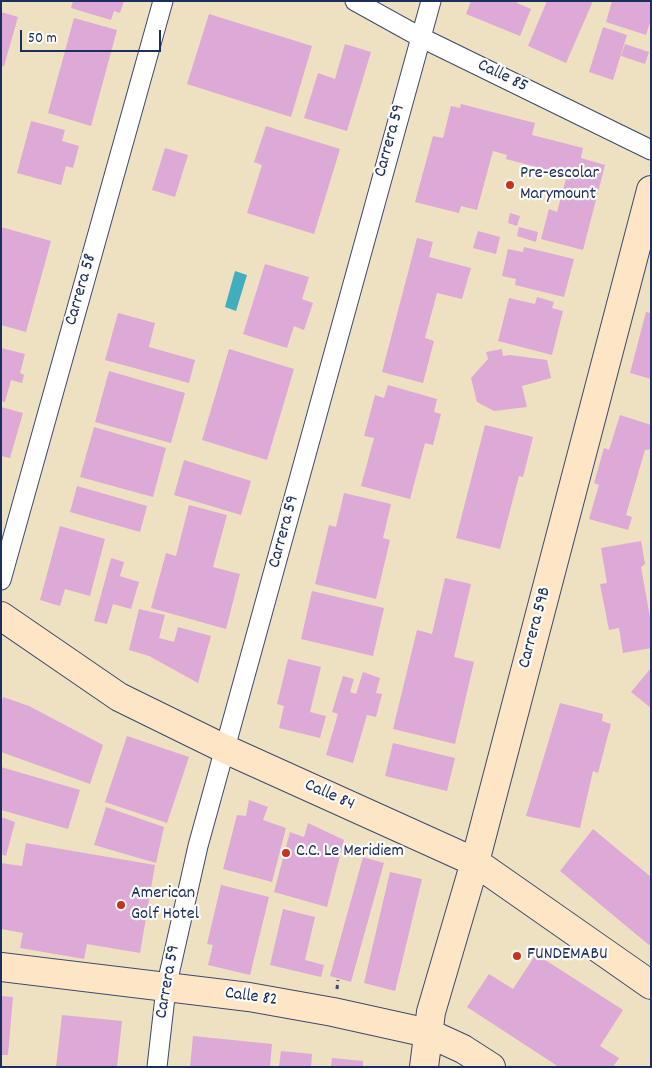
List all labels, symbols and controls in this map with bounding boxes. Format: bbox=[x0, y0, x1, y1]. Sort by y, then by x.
scale bar bbox=[22, 20, 164, 52]
text: 50 m bbox=[28, 28, 57, 50]
street label: Calle 85 bbox=[473, 56, 531, 98]
street label: Carrera 59 bbox=[371, 102, 411, 180]
place label: Pre-escolar Marymount bbox=[520, 164, 599, 206]
marker: Pre-escolar Marymount bbox=[504, 179, 516, 191]
street label: Carrera 58 bbox=[62, 252, 102, 328]
street label: Carrera 59 bbox=[265, 493, 305, 571]
street label: Carrera 59B bbox=[515, 585, 557, 671]
street label: Calle 84 bbox=[301, 775, 357, 817]
place label: C.C. Le Meridiem bbox=[296, 842, 404, 864]
marker: C.C. Le Meridiem bbox=[280, 847, 292, 859]
place label: American Golf Hotel bbox=[131, 884, 199, 926]
marker: American Golf Hotel bbox=[115, 899, 127, 911]
street label: Carrera 59 bbox=[152, 943, 186, 1021]
place label: FUNDEMABU bbox=[527, 945, 608, 967]
marker: FUNDEMABU bbox=[511, 950, 523, 962]
street label: Calle 82 bbox=[223, 984, 279, 1012]

